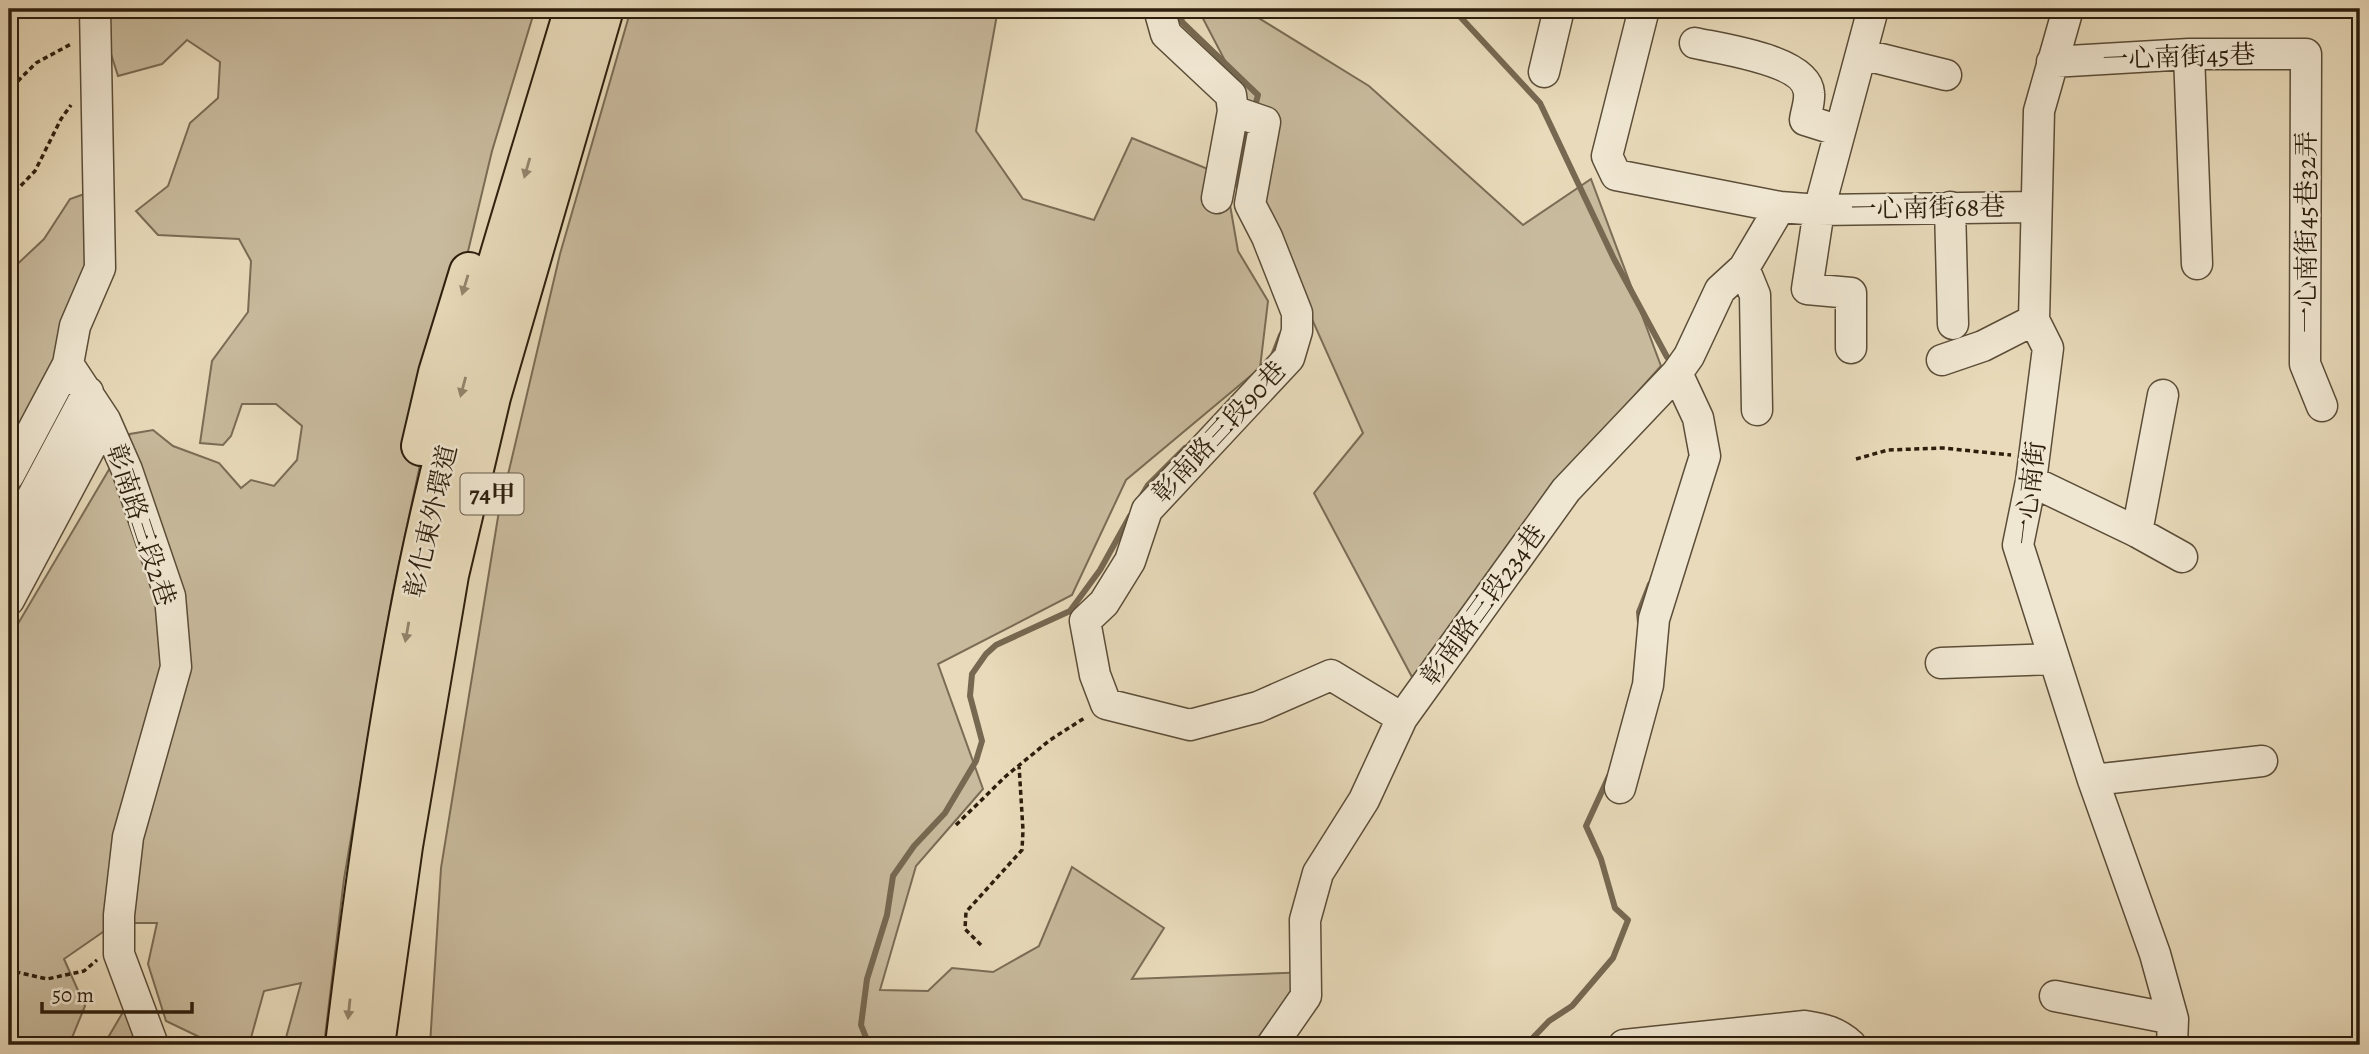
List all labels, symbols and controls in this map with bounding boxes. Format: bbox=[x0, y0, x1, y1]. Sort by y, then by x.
street label: 一心南街45巷 bbox=[2102, 37, 2256, 77]
street label: 一心南街45巷32弄 bbox=[2289, 131, 2324, 333]
one-way arrow bbox=[521, 158, 532, 180]
street label: 一心南街68巷 bbox=[1850, 189, 2006, 227]
one-way arrow bbox=[460, 275, 470, 296]
street label: 彰南路三段90巷 bbox=[1144, 354, 1294, 510]
one-way arrow bbox=[458, 377, 468, 398]
street label: 一心南街 bbox=[2006, 439, 2054, 547]
street label: 彰南路三段2巷 bbox=[98, 440, 184, 610]
street label: 彰化東外環道 bbox=[396, 441, 466, 601]
road number: 74甲 bbox=[461, 474, 524, 514]
street label: 彰南路三段234巷 bbox=[1413, 517, 1553, 693]
one-way arrow bbox=[402, 621, 413, 643]
scale bar bbox=[42, 970, 192, 1014]
text: 50 m bbox=[52, 981, 94, 1009]
one-way arrow bbox=[343, 998, 354, 1020]

